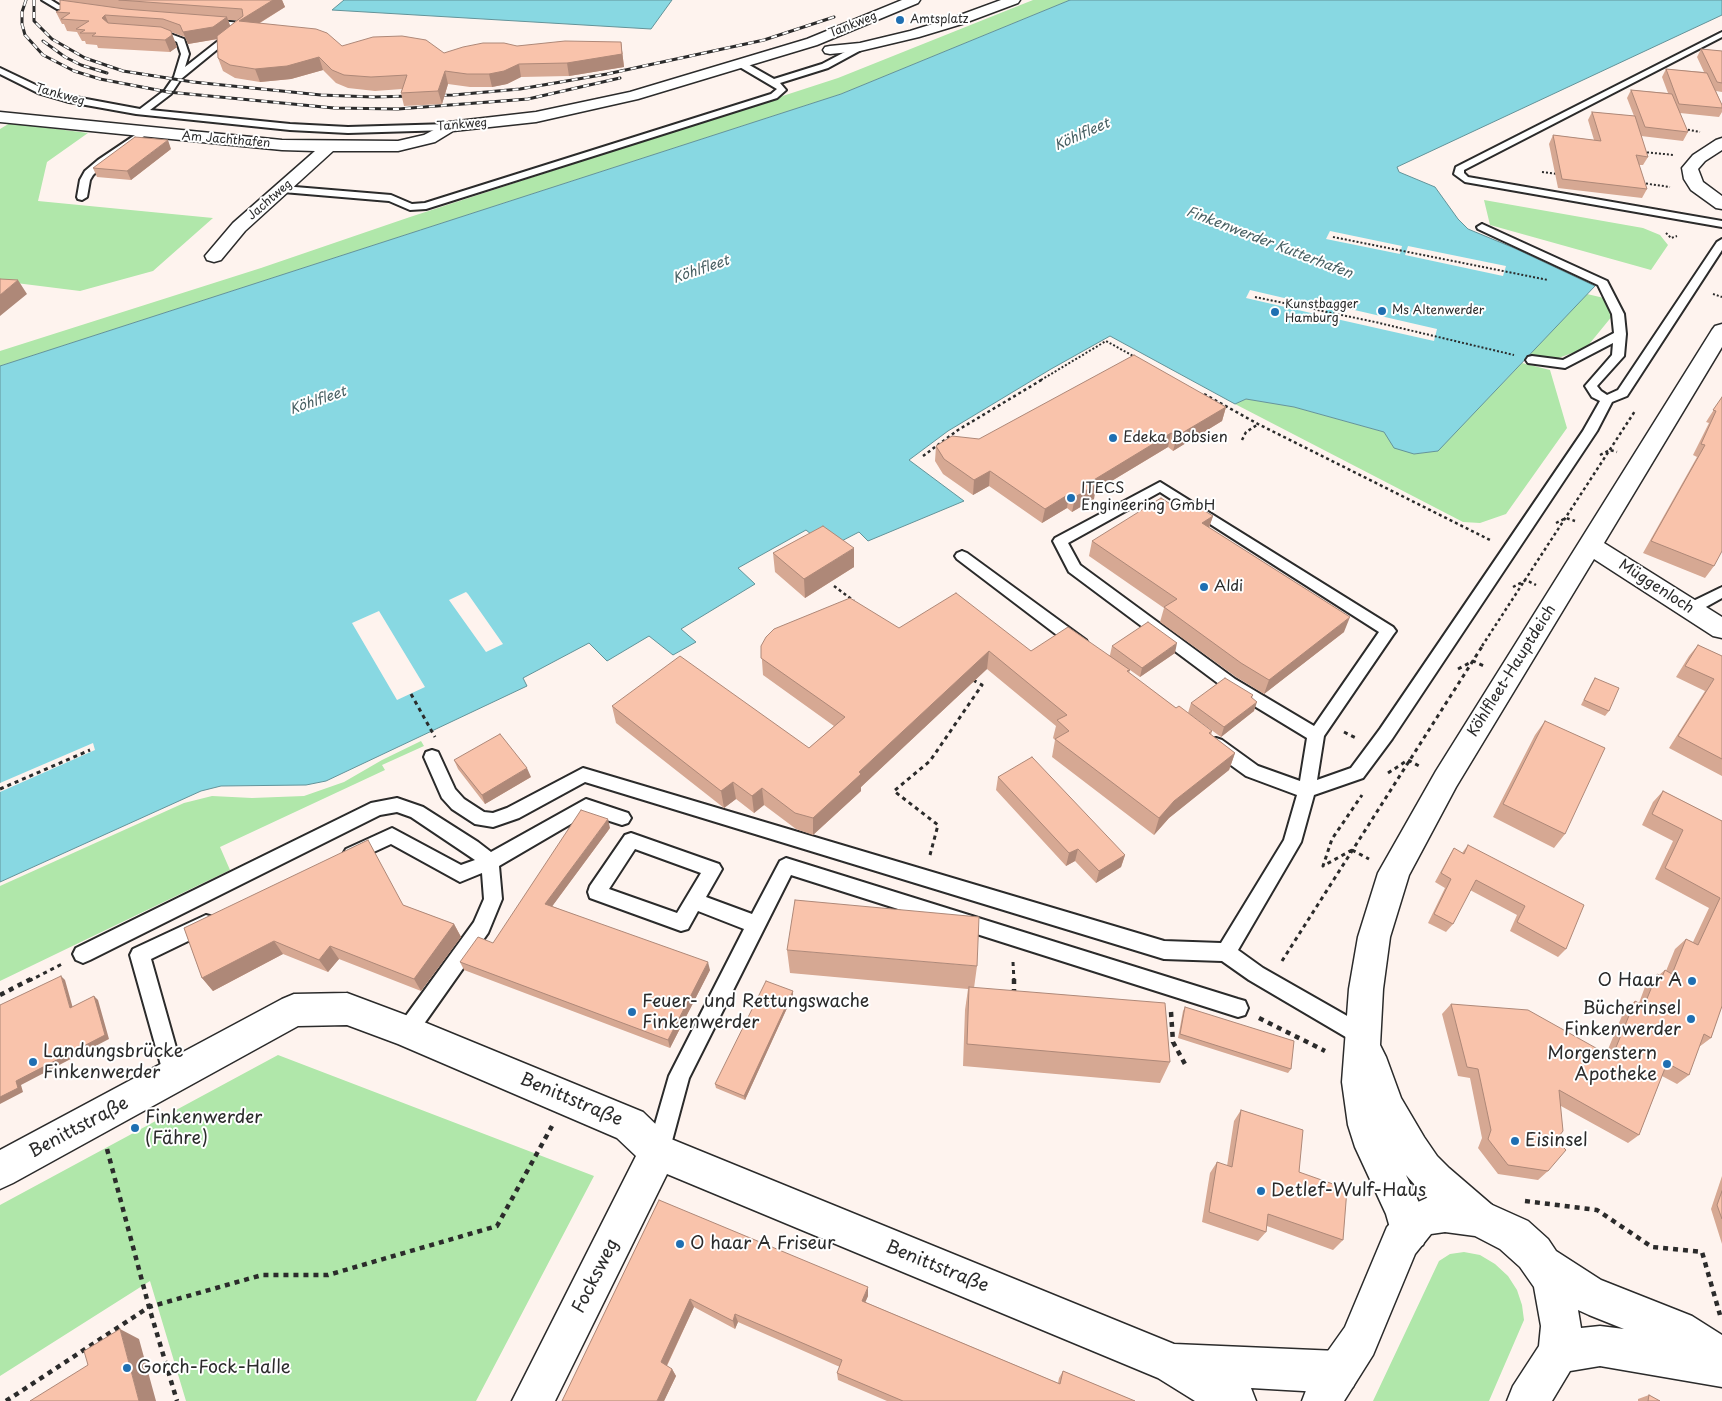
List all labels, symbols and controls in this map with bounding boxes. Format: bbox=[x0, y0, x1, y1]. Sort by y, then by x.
street label: Tankweg bbox=[827, 9, 879, 41]
place label: Amtsplatz bbox=[910, 13, 969, 27]
marker: Amtsplatz bbox=[894, 14, 906, 26]
street label: Tankweg bbox=[34, 81, 86, 109]
water label: Köhlfleet bbox=[1052, 115, 1112, 155]
street label: Tankweg bbox=[436, 116, 488, 134]
street label: Am Jachthafen bbox=[181, 129, 271, 151]
street label: Jachtweg bbox=[245, 177, 295, 223]
water label: Finkenwerder Kutterhafen bbox=[1184, 204, 1354, 282]
water label: Köhlfleet bbox=[671, 253, 731, 287]
place label: Kunstbagger Hamburg bbox=[1285, 298, 1358, 326]
place label: Ms Altenwerder bbox=[1392, 304, 1484, 318]
marker: Ms Altenwerder bbox=[1376, 305, 1388, 317]
marker: Kunstbagger Hamburg bbox=[1269, 306, 1281, 318]
water label: Köhlfleet bbox=[288, 384, 348, 418]
place label: Edeka Bobsien bbox=[1123, 429, 1228, 447]
marker: Edeka Bobsien bbox=[1107, 432, 1119, 444]
place label: ITECS Engineering GmbH bbox=[1081, 480, 1215, 515]
marker: ITECS Engineering GmbH bbox=[1065, 492, 1077, 504]
street label: Müggenloch bbox=[1615, 556, 1697, 618]
place label: Aldi bbox=[1214, 578, 1243, 596]
marker: Aldi bbox=[1198, 581, 1210, 593]
street label: Köhlfleet-Hauptdeich bbox=[1464, 602, 1560, 740]
place label: O Haar A bbox=[1598, 970, 1682, 992]
marker: O Haar A bbox=[1686, 975, 1698, 987]
place label: Feuer- und Rettungswache Finkenwerder bbox=[642, 991, 869, 1034]
place label: Bücherinsel Finkenwerder bbox=[1564, 998, 1681, 1040]
marker: Feuer- und Rettungswache Finkenwerder bbox=[626, 1006, 638, 1018]
marker: Bücherinsel Finkenwerder bbox=[1685, 1013, 1697, 1025]
place label: Landungsbrücke Finkenwerder bbox=[43, 1041, 183, 1084]
place label: Morgenstern Apotheke bbox=[1547, 1043, 1657, 1086]
marker: Landungsbrücke Finkenwerder bbox=[27, 1056, 39, 1068]
marker: Morgenstern Apotheke bbox=[1661, 1058, 1673, 1070]
street label: Benittstraße bbox=[516, 1069, 626, 1131]
street label: Benittstraße bbox=[26, 1093, 132, 1163]
place label: Finkenwerder (Fähre) bbox=[145, 1107, 262, 1150]
marker: Finkenwerder (Fähre) bbox=[129, 1122, 141, 1134]
place label: Eisinsel bbox=[1525, 1130, 1588, 1152]
marker: Eisinsel bbox=[1509, 1135, 1521, 1147]
place label: Detlef-Wulf-Haus bbox=[1271, 1180, 1426, 1202]
marker: Detlef-Wulf-Haus bbox=[1255, 1185, 1267, 1197]
place label: O haar A Friseur bbox=[690, 1233, 835, 1255]
street label: Focksweg bbox=[568, 1235, 624, 1317]
street label: Benittstraße bbox=[882, 1236, 992, 1298]
marker: O haar A Friseur bbox=[674, 1238, 686, 1250]
place label: Gorch-Fock-Halle bbox=[137, 1357, 291, 1379]
marker: Gorch-Fock-Halle bbox=[121, 1362, 133, 1374]

